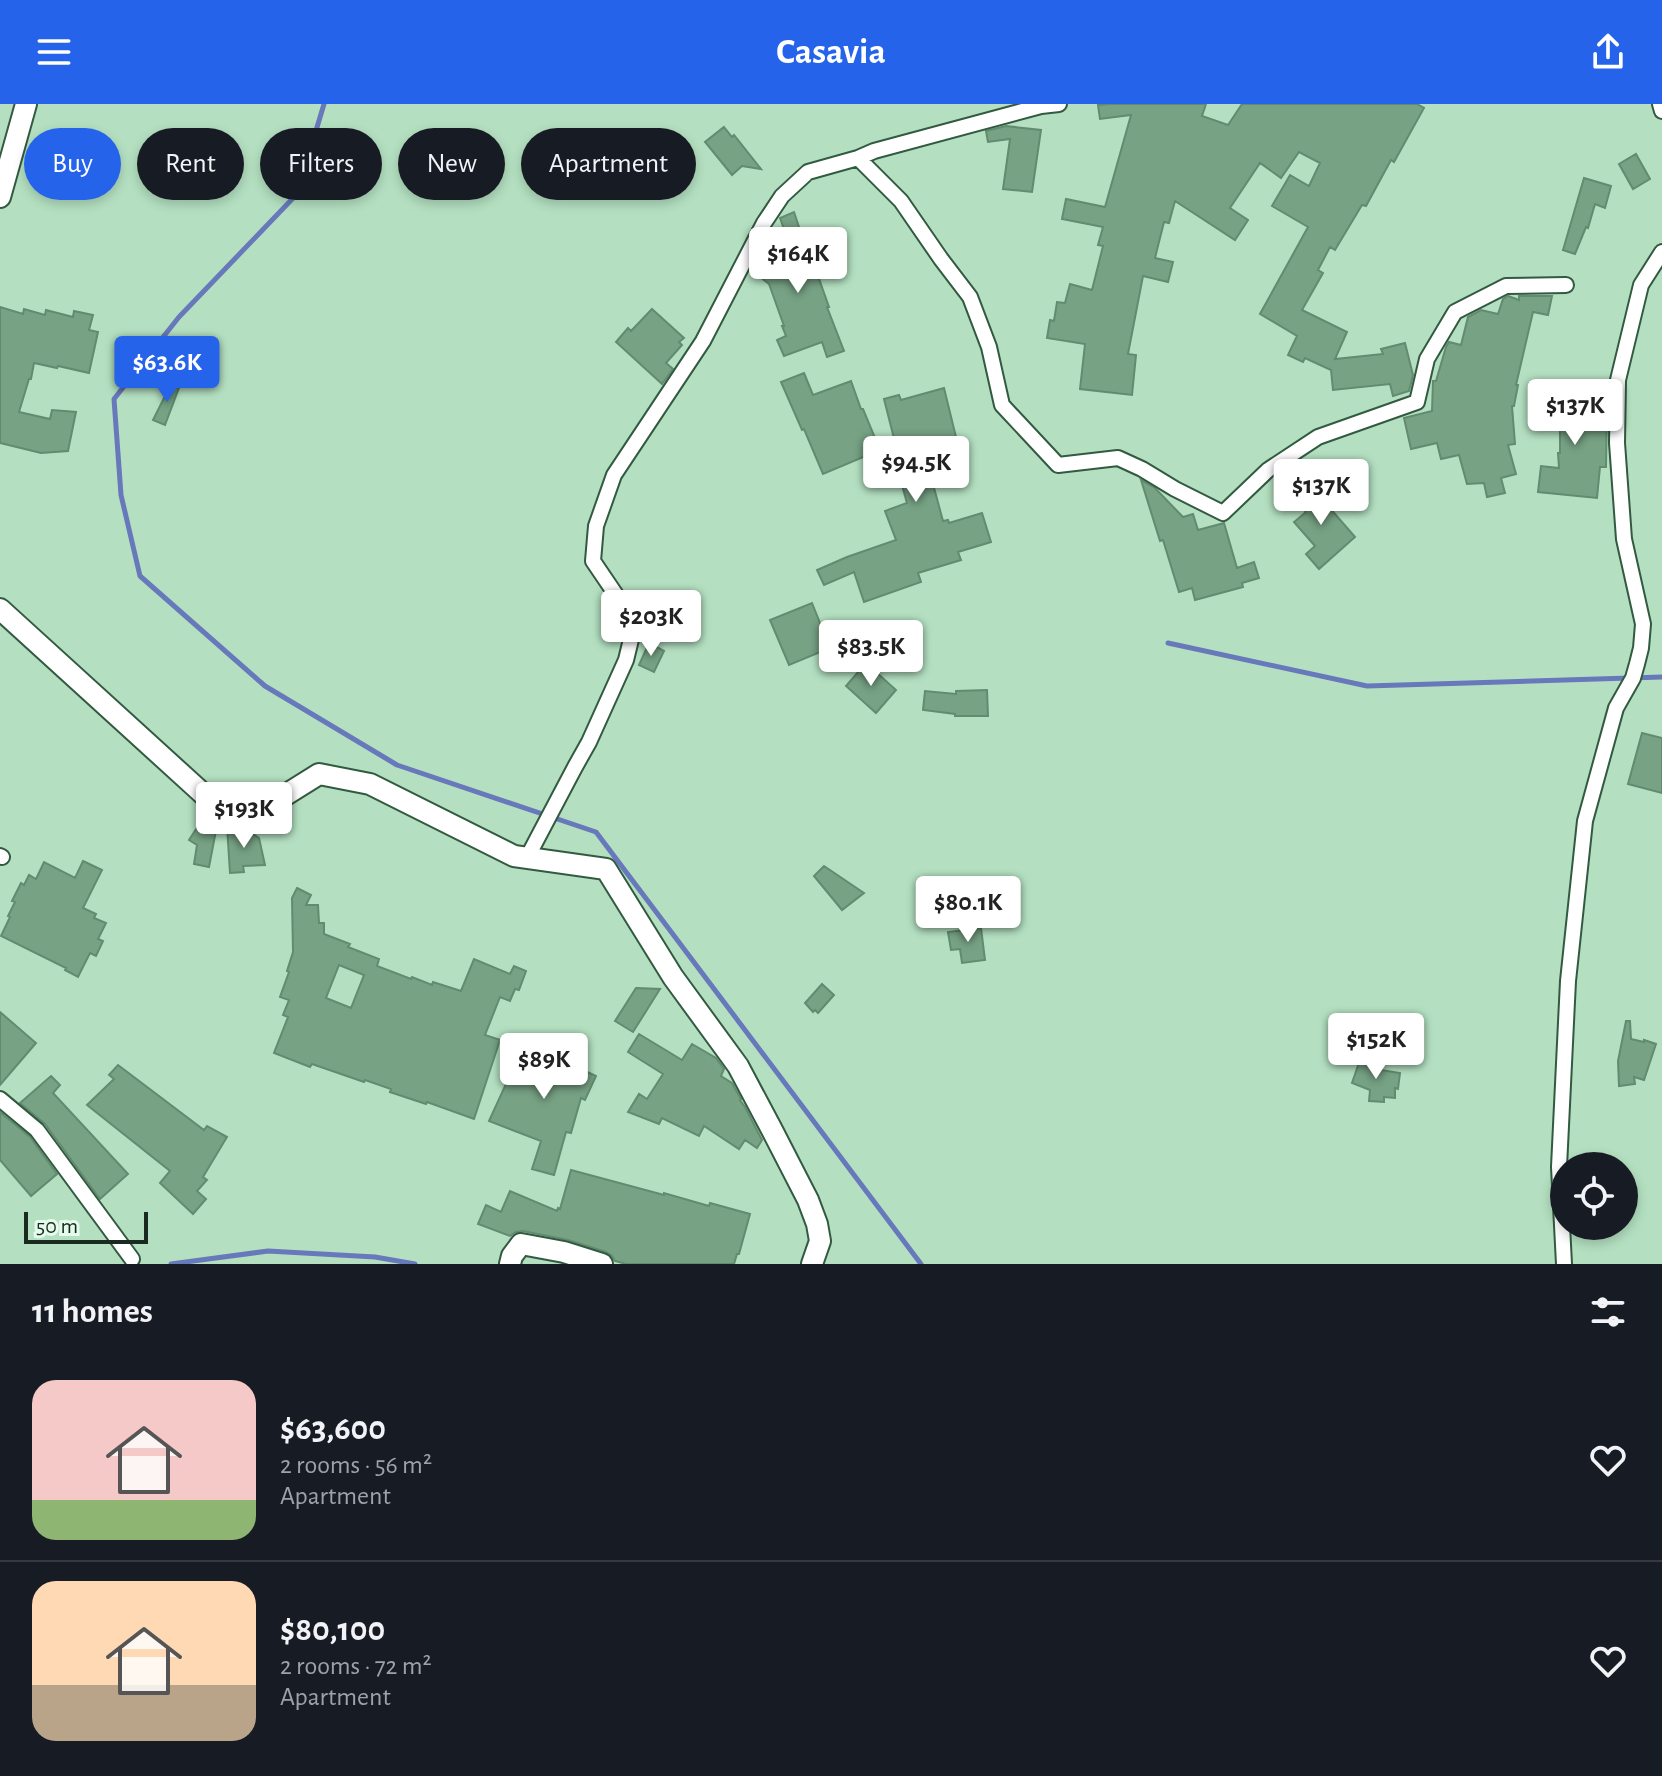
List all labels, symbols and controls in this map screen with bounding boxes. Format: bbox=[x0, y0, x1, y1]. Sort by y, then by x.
icon: menu bbox=[32, 30, 76, 74]
icon: share bbox=[1586, 30, 1630, 74]
text: Casavia bbox=[776, 34, 886, 70]
chip: Buy bbox=[24, 128, 121, 200]
chip: Rent bbox=[137, 128, 244, 200]
chip: Filters bbox=[260, 128, 382, 200]
chip: New bbox=[398, 128, 505, 200]
chip: Apartment bbox=[521, 128, 696, 200]
pin: $164K bbox=[742, 227, 854, 295]
text: $164K bbox=[767, 240, 829, 266]
pin: $63.6K bbox=[102, 336, 232, 404]
text: $63.6K bbox=[132, 349, 202, 375]
pin: $137K bbox=[1519, 379, 1631, 447]
text: $137K bbox=[1546, 392, 1604, 418]
pin: $94.5K bbox=[851, 436, 981, 504]
text: $94.5K bbox=[881, 449, 951, 475]
pin: $137K bbox=[1265, 459, 1377, 527]
text: $137K bbox=[1292, 472, 1350, 498]
pin: $203K bbox=[595, 590, 707, 658]
text: $203K bbox=[619, 603, 683, 629]
pin: $83.5K bbox=[806, 620, 936, 688]
text: $83.5K bbox=[837, 633, 905, 659]
pin: $193K bbox=[188, 782, 300, 850]
text: $193K bbox=[214, 795, 274, 821]
pin: $80.1K bbox=[903, 876, 1033, 944]
text: $80.1K bbox=[934, 889, 1002, 915]
pin: $152K bbox=[1320, 1013, 1432, 1081]
text: $152K bbox=[1346, 1026, 1406, 1052]
pin: $89K bbox=[497, 1033, 591, 1101]
text: $89K bbox=[518, 1046, 570, 1072]
map controls bbox=[1550, 1152, 1638, 1240]
button: locate bbox=[1550, 1152, 1638, 1240]
scale bar bbox=[24, 1208, 148, 1244]
text: 50 m bbox=[36, 1215, 78, 1237]
icon: filters bbox=[1586, 1290, 1630, 1334]
text: 11 homes bbox=[32, 1295, 153, 1329]
icon: home bbox=[96, 1412, 192, 1508]
text: $63,600 bbox=[280, 1412, 386, 1446]
icon: heart bbox=[1586, 1438, 1630, 1482]
text: 2 rooms · 56 m² bbox=[280, 1452, 432, 1478]
text: Apartment bbox=[280, 1483, 391, 1509]
icon: home bbox=[96, 1613, 192, 1709]
text: $80,100 bbox=[280, 1613, 385, 1647]
icon: heart bbox=[1586, 1639, 1630, 1683]
text: 2 rooms · 72 m² bbox=[280, 1653, 432, 1679]
text: Apartment bbox=[280, 1684, 391, 1710]

